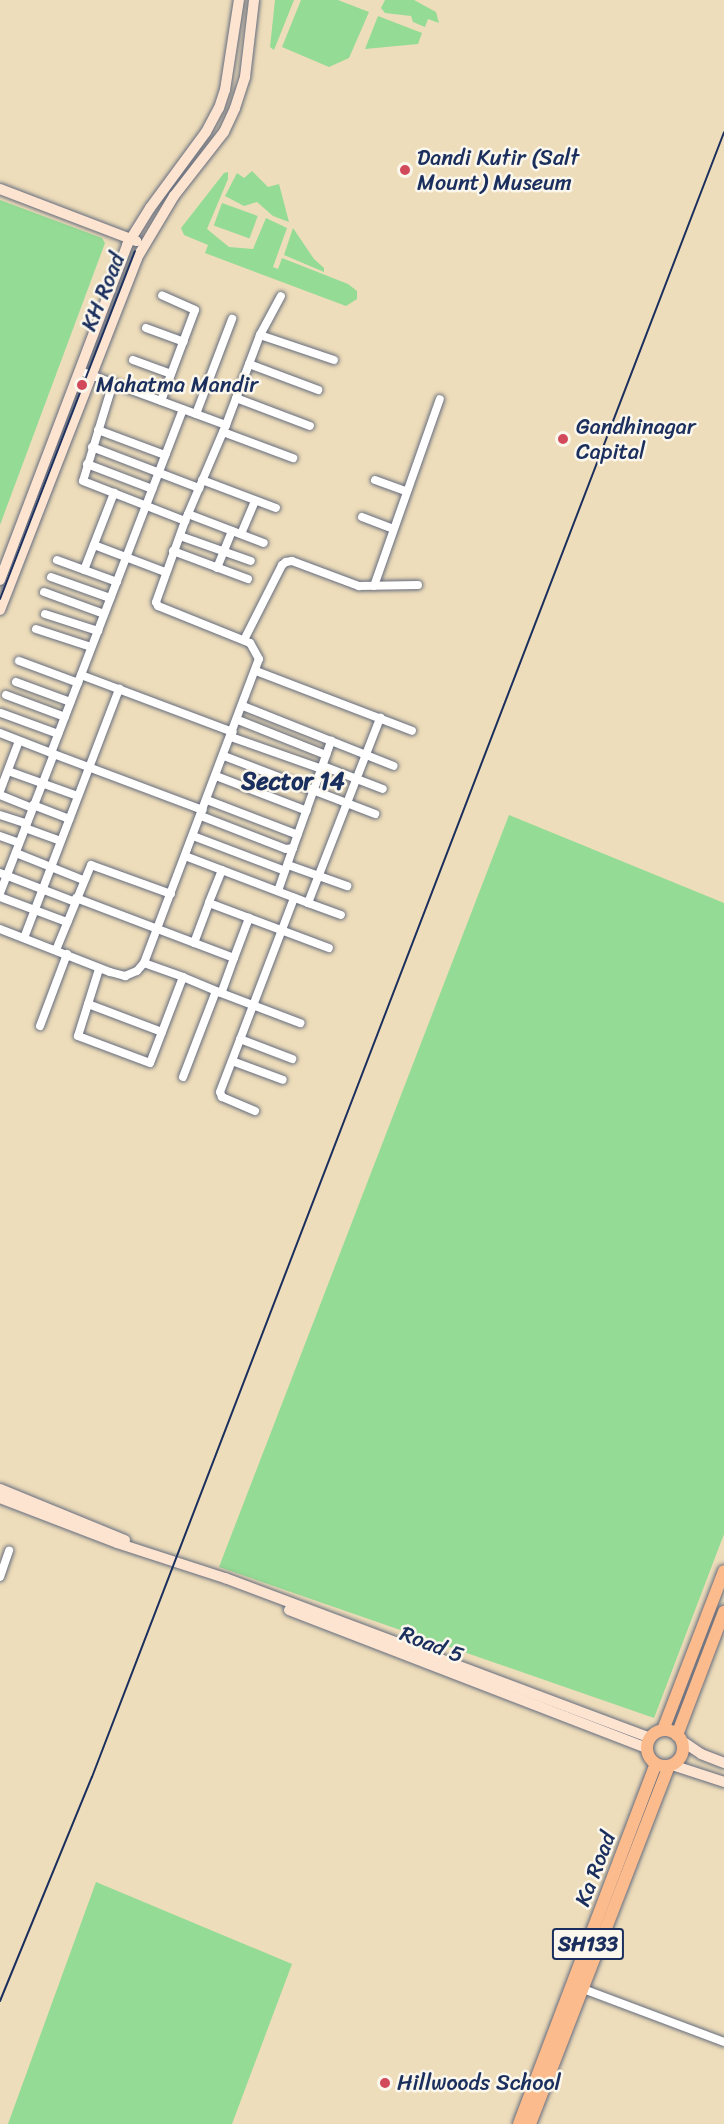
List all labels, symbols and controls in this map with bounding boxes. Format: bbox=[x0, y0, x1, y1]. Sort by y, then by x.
place label: Dandi Kutir (Salt Mount) Museum bbox=[417, 144, 581, 196]
marker: Dandi Kutir (Salt Mount) Museum bbox=[398, 163, 412, 177]
street label: KH Road bbox=[75, 249, 131, 335]
place label: Mahatma Mandir bbox=[96, 372, 258, 398]
marker: Mahatma Mandir bbox=[73, 376, 91, 394]
place label: Gandhinagar Capital bbox=[576, 413, 696, 464]
marker: Gandhinagar Capital bbox=[554, 430, 572, 448]
district label: Sector 14 bbox=[241, 768, 345, 796]
street label: Road 5 bbox=[396, 1620, 468, 1668]
street label: Ka Road bbox=[569, 1828, 621, 1910]
road number: SH133 bbox=[550, 1926, 626, 1962]
place label: Hillwoods School bbox=[397, 2070, 561, 2096]
marker: Hillwoods School bbox=[378, 2076, 392, 2090]

